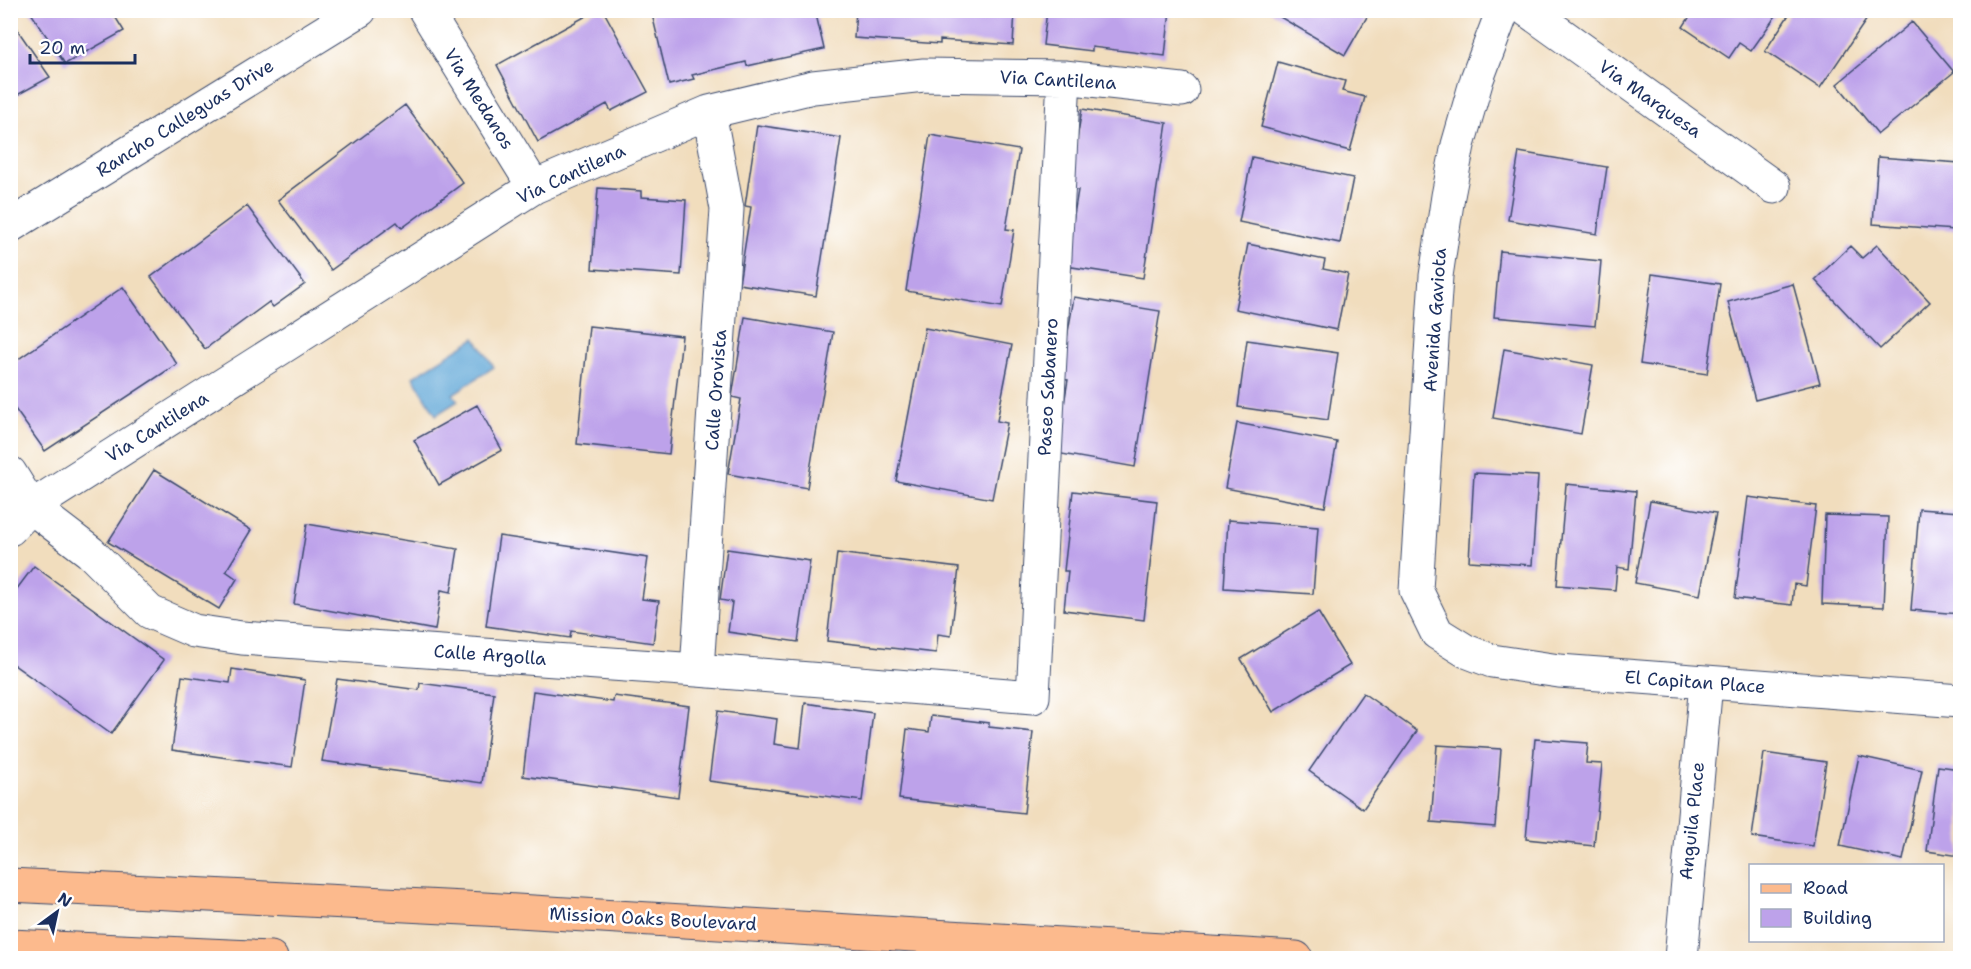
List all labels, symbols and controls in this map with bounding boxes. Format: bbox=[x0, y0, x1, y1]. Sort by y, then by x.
scale bar bbox=[30, 27, 135, 65]
text: 20 m bbox=[39, 36, 85, 60]
street label: Via Medanos bbox=[438, 44, 520, 154]
street label: Rancho Calleguas Drive bbox=[92, 54, 278, 182]
street label: Via Marquesa bbox=[1594, 55, 1706, 143]
street label: Via Cantilena bbox=[999, 65, 1117, 95]
street label: Via Cantilena bbox=[513, 138, 629, 210]
street label: Avenida Gaviota bbox=[1418, 247, 1452, 393]
street label: Paseo Sabanero bbox=[1032, 317, 1064, 457]
street label: Calle Orovista bbox=[700, 329, 732, 451]
street label: Via Cantilena bbox=[101, 386, 213, 468]
street label: Calle Argolla bbox=[433, 639, 547, 671]
street label: El Capitan Place bbox=[1624, 665, 1766, 699]
street label: Anguila Place bbox=[1674, 761, 1710, 881]
legend bbox=[1749, 864, 1944, 942]
text: Road bbox=[1803, 876, 1848, 900]
north arrow bbox=[27, 882, 87, 942]
text: N bbox=[54, 888, 76, 912]
street label: Mission Oaks Boulevard bbox=[549, 902, 757, 936]
text: Building bbox=[1803, 906, 1872, 930]

